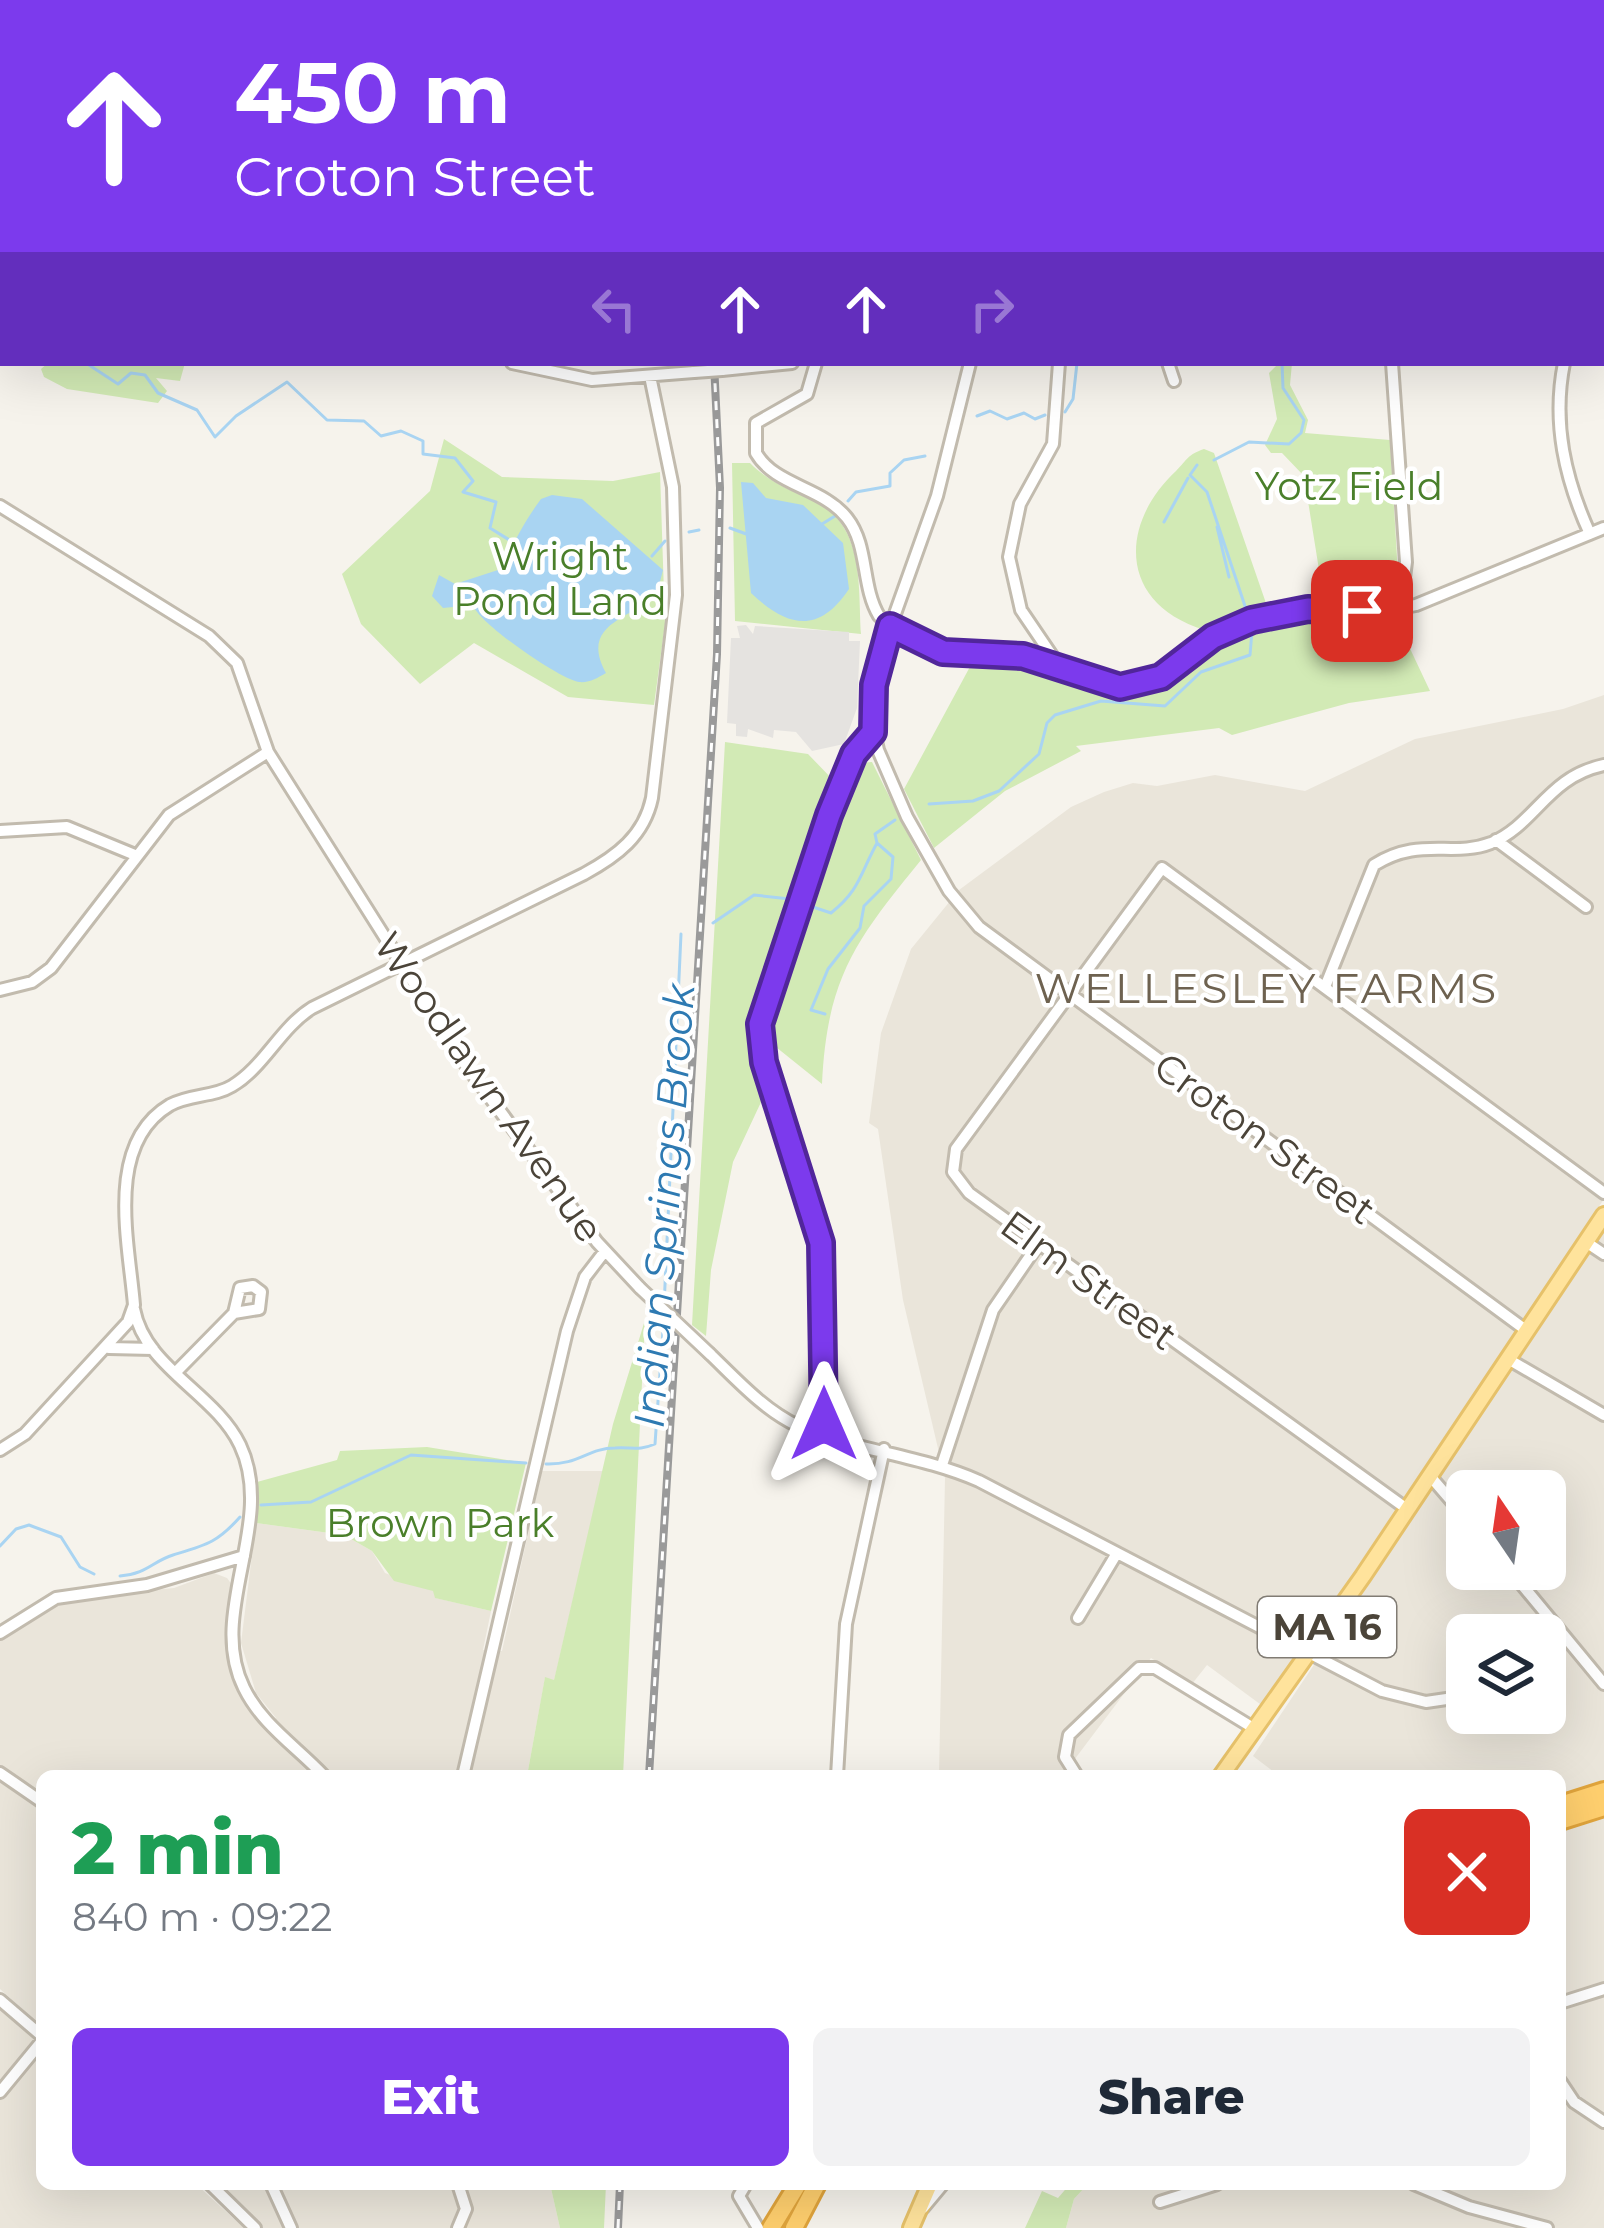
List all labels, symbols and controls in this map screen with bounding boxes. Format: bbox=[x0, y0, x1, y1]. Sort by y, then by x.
text: 450 m bbox=[234, 42, 511, 144]
icon: ahead bbox=[36, 48, 192, 204]
text: Croton Street bbox=[234, 144, 596, 210]
icon: left bbox=[581, 276, 647, 342]
icon: ahead bbox=[707, 276, 773, 342]
icon: ahead bbox=[833, 276, 899, 342]
icon: right bbox=[959, 276, 1025, 342]
park label: Yotz Field bbox=[1255, 462, 1443, 510]
park label: Wright Pond Land bbox=[453, 532, 667, 625]
pin bbox=[1311, 560, 1413, 662]
icon: arrive bbox=[1329, 578, 1395, 644]
street label: Woodlawn Avenue bbox=[364, 923, 614, 1251]
district label: WELLESLEY FARMS bbox=[1035, 962, 1499, 1014]
water label: Indian Springs Brook bbox=[623, 980, 706, 1430]
street label: Croton Street bbox=[1145, 1042, 1385, 1234]
street label: Elm Street bbox=[992, 1200, 1186, 1360]
position arrow bbox=[761, 1361, 887, 1487]
north arrow bbox=[1446, 1470, 1566, 1590]
map controls bbox=[1446, 1470, 1566, 1734]
park label: Brown Park bbox=[326, 1499, 555, 1547]
road number: MA 16 bbox=[1258, 1597, 1396, 1657]
button: layers bbox=[1446, 1614, 1566, 1734]
text: 2 min bbox=[72, 1804, 284, 1892]
button: close bbox=[1404, 1809, 1530, 1935]
text: 840 m · 09:22 bbox=[72, 1893, 332, 1941]
button: Exit bbox=[72, 2028, 789, 2166]
button: Share bbox=[813, 2028, 1530, 2166]

